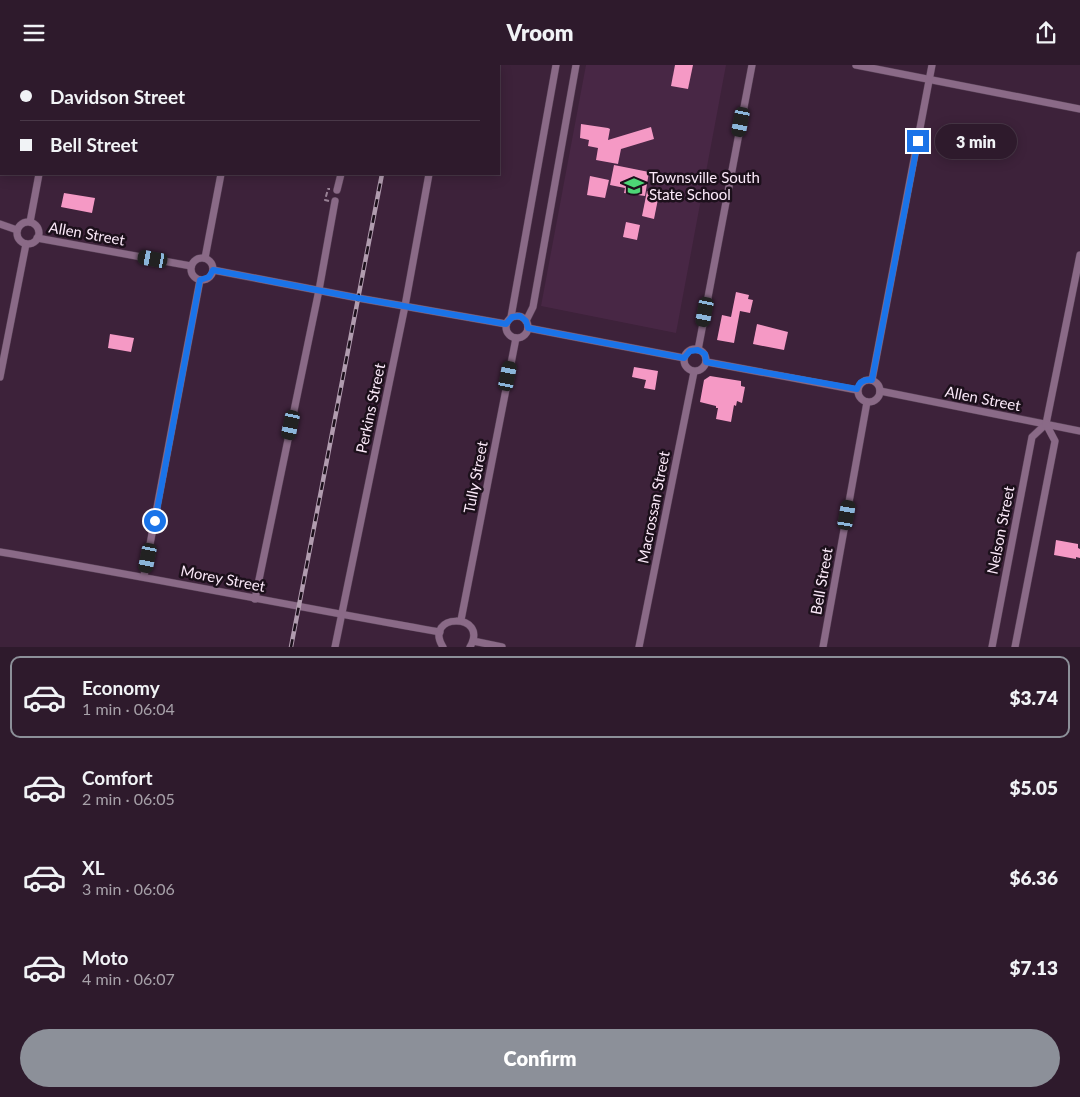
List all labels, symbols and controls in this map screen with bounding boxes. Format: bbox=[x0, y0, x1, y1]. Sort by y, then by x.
icon: menu bbox=[20, 19, 48, 47]
text: Vroom bbox=[507, 19, 573, 46]
icon: share bbox=[1032, 19, 1060, 47]
text: Davidson Street bbox=[50, 85, 185, 108]
car bbox=[730, 106, 751, 138]
callout: 3 min bbox=[936, 123, 1018, 159]
route end bbox=[907, 130, 929, 152]
text: 3 min bbox=[956, 132, 996, 151]
text: Bell Street bbox=[50, 133, 138, 156]
place label: Townsville South State School bbox=[649, 168, 760, 203]
school or university icon: Townsville South State School bbox=[623, 175, 645, 197]
street label: Allen Street bbox=[48, 217, 127, 249]
car bbox=[136, 249, 169, 269]
car bbox=[694, 296, 715, 328]
car bbox=[497, 360, 518, 392]
street label: Perkins Street bbox=[352, 361, 388, 455]
street label: Allen Street bbox=[944, 382, 1023, 414]
car bbox=[280, 409, 301, 441]
street label: Tully Street bbox=[459, 439, 491, 515]
street label: Macrossan Street bbox=[633, 449, 673, 565]
street label: Nelson Street bbox=[983, 484, 1017, 576]
car bbox=[837, 499, 856, 531]
route start bbox=[144, 510, 166, 532]
car bbox=[137, 542, 158, 574]
street label: Bell Street bbox=[806, 545, 836, 616]
street label: Morey Street bbox=[179, 561, 267, 595]
icon: car bbox=[22, 675, 67, 720]
text: Economy bbox=[82, 676, 160, 699]
text: $3.74 bbox=[1009, 686, 1058, 709]
text: 1 min · 06:04 bbox=[82, 699, 175, 718]
icon: car bbox=[22, 765, 67, 810]
text: Comfort bbox=[82, 766, 153, 789]
text: $5.05 bbox=[1009, 776, 1058, 799]
text: 2 min · 06:05 bbox=[82, 789, 175, 808]
icon: car bbox=[22, 855, 67, 900]
text: XL bbox=[82, 856, 105, 879]
text: $6.36 bbox=[1009, 866, 1058, 889]
text: 3 min · 06:06 bbox=[82, 879, 175, 898]
icon: car bbox=[22, 945, 67, 990]
text: Moto bbox=[82, 946, 128, 969]
text: $7.13 bbox=[1009, 956, 1058, 979]
text: 4 min · 06:07 bbox=[82, 969, 175, 988]
button: Confirm bbox=[20, 1029, 1060, 1087]

